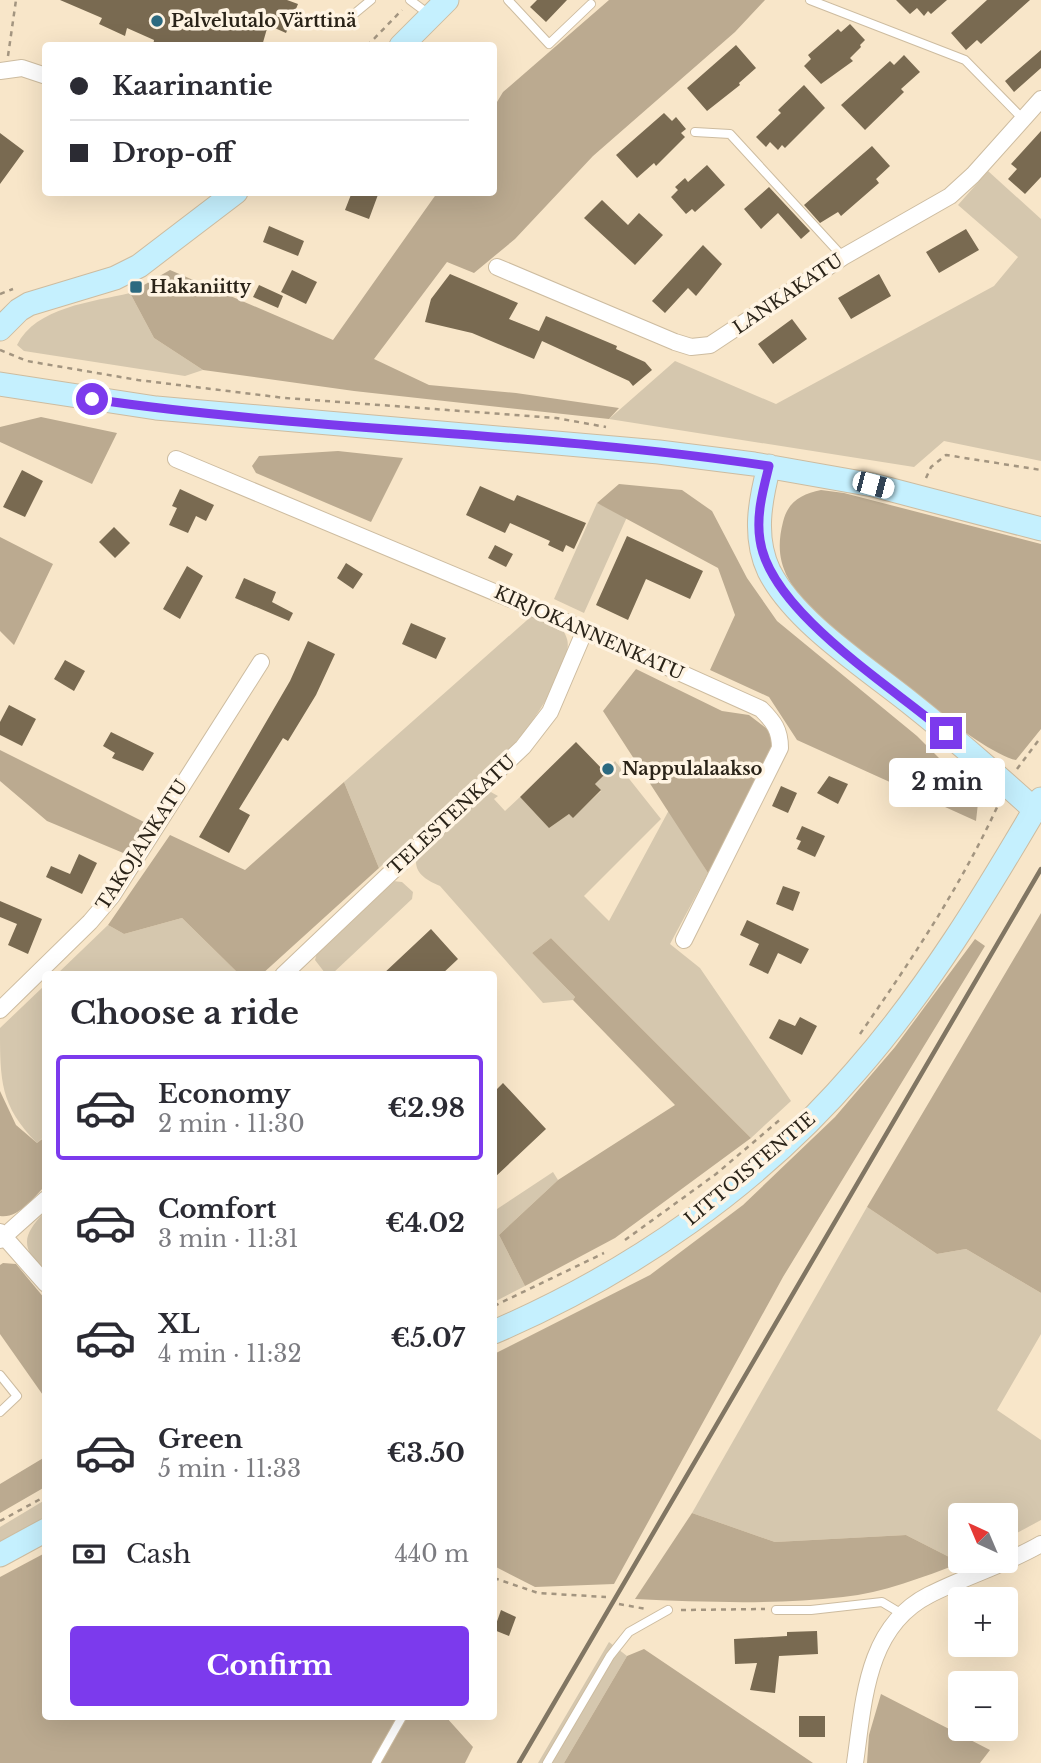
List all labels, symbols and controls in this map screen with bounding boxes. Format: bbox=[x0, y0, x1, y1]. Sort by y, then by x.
place label: Palvelutalo Värttinä bbox=[171, 10, 357, 32]
marker: Palvelutalo Värttinä bbox=[149, 13, 165, 29]
text: Kaarinantie bbox=[112, 70, 273, 102]
text: Drop-off bbox=[112, 137, 233, 169]
street label: LANKAKATU bbox=[729, 249, 847, 339]
place label: Hakaniitty bbox=[150, 276, 251, 298]
marker: Hakaniitty bbox=[128, 279, 144, 295]
route start bbox=[76, 383, 108, 415]
car bbox=[850, 469, 897, 501]
street label: KIRJOKANNENKATU bbox=[491, 581, 687, 685]
route end bbox=[930, 717, 962, 749]
street label: TELESTENKATU bbox=[384, 751, 520, 879]
place label: Nappulalaakso bbox=[622, 758, 763, 780]
callout: 2 min bbox=[888, 758, 1004, 806]
marker: Nappulalaakso bbox=[600, 761, 616, 777]
text: 2 min bbox=[911, 768, 983, 796]
street label: TAKOJANKATU bbox=[92, 776, 192, 914]
text: Choose a ride bbox=[70, 993, 299, 1033]
icon: car bbox=[74, 1076, 137, 1139]
text: Economy bbox=[158, 1078, 291, 1110]
text: €2.98 bbox=[387, 1092, 465, 1124]
street label: LITTOISTENTIE bbox=[680, 1108, 820, 1230]
text: 2 min · 11:30 bbox=[158, 1110, 305, 1138]
icon: car bbox=[74, 1191, 137, 1254]
text: Comfort bbox=[158, 1193, 276, 1225]
text: €4.02 bbox=[385, 1207, 465, 1239]
text: 3 min · 11:31 bbox=[158, 1225, 298, 1253]
icon: car bbox=[74, 1306, 137, 1369]
text: XL bbox=[158, 1308, 200, 1340]
text: €5.07 bbox=[390, 1322, 465, 1354]
text: 4 min · 11:32 bbox=[158, 1340, 302, 1368]
icon: car bbox=[74, 1421, 137, 1484]
text: Green bbox=[158, 1423, 243, 1455]
text: €3.50 bbox=[387, 1437, 465, 1469]
text: 5 min · 11:33 bbox=[158, 1455, 301, 1483]
north arrow bbox=[948, 1503, 1018, 1573]
map controls bbox=[948, 1503, 1018, 1741]
icon: cash bbox=[70, 1535, 108, 1573]
text: Cash bbox=[126, 1538, 191, 1570]
text: 440 m bbox=[394, 1540, 469, 1568]
button: + bbox=[948, 1587, 1018, 1657]
button: Confirm bbox=[70, 1626, 469, 1706]
button: − bbox=[948, 1671, 1018, 1741]

